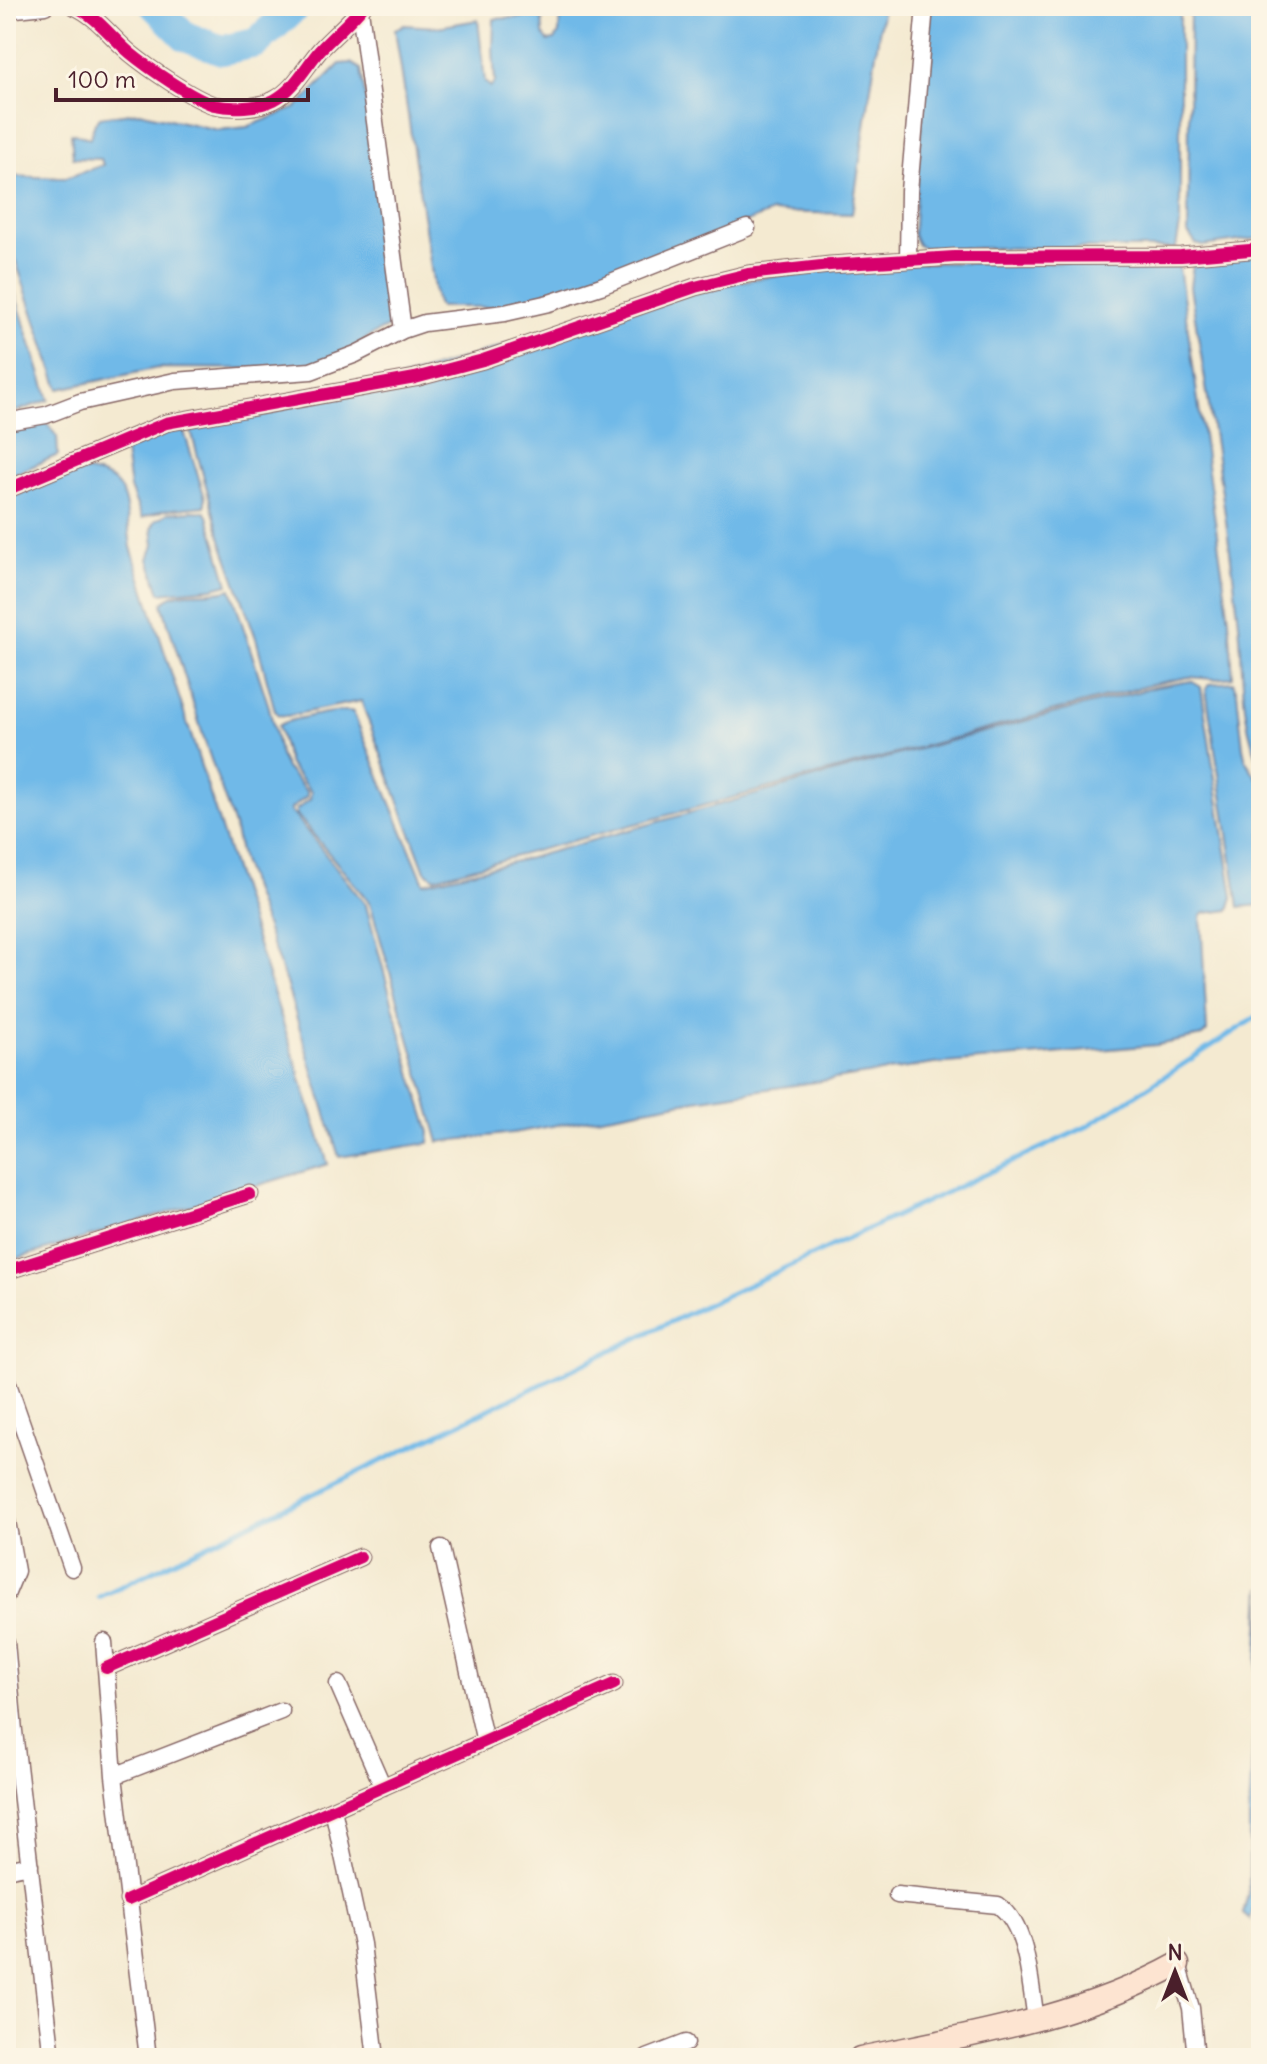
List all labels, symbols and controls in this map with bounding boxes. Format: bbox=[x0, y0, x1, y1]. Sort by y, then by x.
scale bar bbox=[56, 52, 308, 102]
text: 100 m bbox=[68, 64, 136, 94]
north arrow bbox=[1135, 1932, 1215, 2012]
text: N bbox=[1167, 1938, 1183, 1966]

